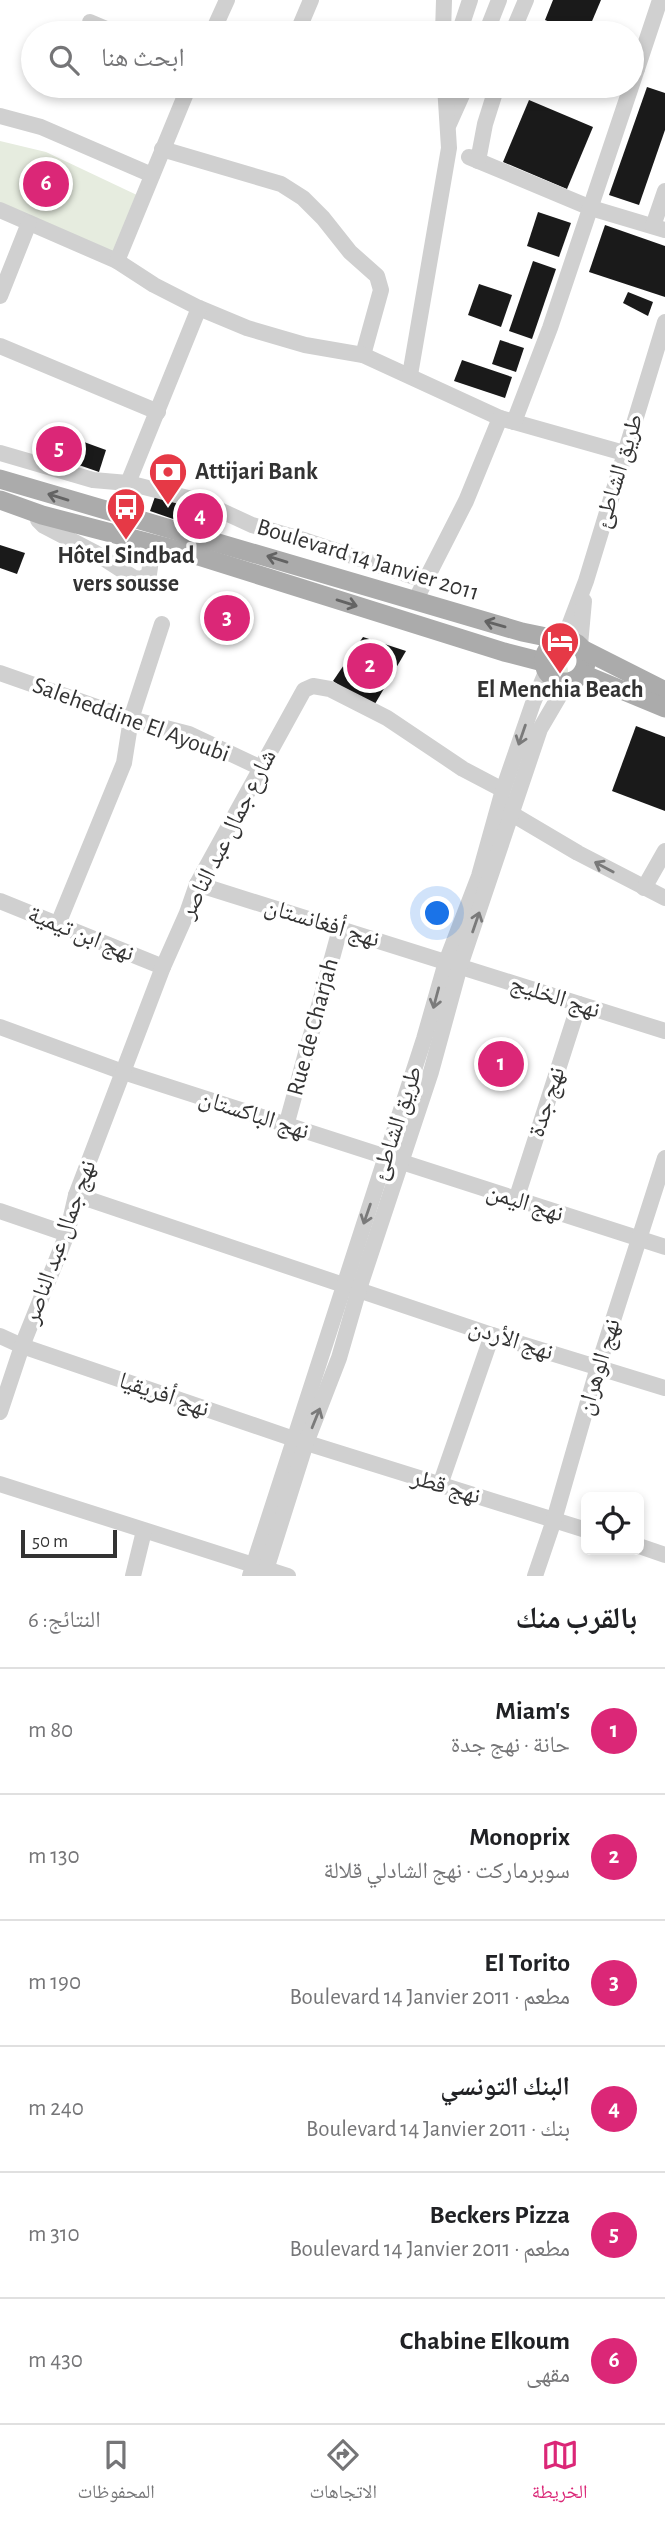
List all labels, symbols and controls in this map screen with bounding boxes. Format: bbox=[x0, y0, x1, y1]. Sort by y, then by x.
search box bbox=[21, 21, 644, 98]
icon: search bbox=[45, 41, 83, 79]
text: ابحث هنا bbox=[101, 45, 185, 71]
pin: 6 bbox=[23, 158, 69, 210]
street label: طريق الشاطئ bbox=[590, 411, 649, 531]
pin: 5 bbox=[36, 423, 82, 475]
bank icon: Attijari Bank bbox=[147, 451, 189, 506]
place label: Attijari Bank bbox=[195, 460, 318, 484]
bus stop icon: Hôtel Sindbad vers sousse bbox=[105, 486, 147, 541]
one-way arrow bbox=[47, 489, 69, 502]
pin: 4 bbox=[177, 490, 223, 542]
street label: Boulevard 14 Janvier 2011 bbox=[254, 515, 482, 605]
place label: Hôtel Sindbad vers sousse bbox=[57, 544, 195, 596]
one-way arrow bbox=[266, 551, 288, 564]
pin: 3 bbox=[204, 592, 250, 644]
one-way arrow bbox=[335, 598, 357, 611]
one-way arrow bbox=[484, 616, 506, 629]
hotel icon: El Menchia Beach bbox=[539, 620, 581, 675]
pin: 2 bbox=[347, 640, 393, 692]
street label: Saleheddine El Ayoubi bbox=[29, 673, 233, 767]
place label: El Menchia Beach bbox=[476, 678, 644, 702]
one-way arrow bbox=[515, 724, 527, 746]
street label: شارع جمال عبد الناصر bbox=[175, 746, 283, 924]
one-way arrow bbox=[594, 860, 615, 873]
street label: نهج أفغانستان bbox=[261, 892, 383, 954]
your location bbox=[420, 896, 454, 930]
street label: نهج ابن تيمية bbox=[24, 902, 138, 968]
one-way arrow bbox=[470, 911, 483, 933]
street label: Rue de Charjah bbox=[283, 956, 343, 1098]
street label: نهج الخليج bbox=[506, 971, 603, 1025]
one-way arrow bbox=[429, 986, 442, 1009]
pin: 1 bbox=[478, 1038, 524, 1090]
street label: طريق الشاطئ bbox=[367, 1063, 428, 1183]
street label: نهج جدة bbox=[524, 1064, 571, 1141]
street label: نهج الباكستان bbox=[195, 1086, 312, 1146]
street label: نهج جمال عبد الناصر bbox=[19, 1157, 103, 1329]
street label: نهج اليمن bbox=[483, 1179, 566, 1229]
one-way arrow bbox=[360, 1203, 372, 1225]
street label: نهج الأردن bbox=[465, 1315, 556, 1367]
street label: نهج الوهران bbox=[573, 1316, 627, 1419]
street label: نهج أفريقيا bbox=[115, 1366, 213, 1423]
one-way arrow bbox=[310, 1408, 323, 1429]
street label: نهج قطر bbox=[407, 1465, 483, 1511]
map controls bbox=[581, 1492, 644, 1555]
button: locate bbox=[581, 1492, 644, 1555]
scale bar bbox=[21, 1527, 117, 1559]
text: 50 m bbox=[32, 1532, 68, 1551]
text: بالقرب منك bbox=[515, 1604, 637, 1634]
text: النتائج: 6 bbox=[28, 1609, 101, 1632]
text: Miam's bbox=[495, 1698, 570, 1724]
text: 80 m bbox=[28, 1719, 73, 1742]
text: 1 bbox=[610, 1719, 618, 1742]
text: حانة · نهج جدة bbox=[451, 1734, 570, 1757]
text: Monoprix bbox=[469, 1824, 570, 1850]
text: 130 m bbox=[28, 1845, 80, 1868]
text: 2 bbox=[609, 1845, 619, 1868]
text: سوبرماركت · نهج الشادلي قلالة bbox=[324, 1860, 570, 1883]
text: El Torito bbox=[484, 1950, 570, 1976]
text: 190 m bbox=[28, 1971, 81, 1994]
text: 3 bbox=[609, 1971, 619, 1994]
text: مطعم · Boulevard 14 Janvier 2011 bbox=[289, 1986, 570, 2009]
text: البنك التونسي bbox=[440, 2074, 570, 2100]
text: 240 m bbox=[28, 2097, 84, 2120]
text: 4 bbox=[608, 2097, 620, 2120]
text: بنك · Boulevard 14 Janvier 2011 bbox=[306, 2118, 570, 2141]
text: Beckers Pizza bbox=[430, 2202, 570, 2228]
text: 310 m bbox=[28, 2223, 80, 2246]
text: 5 bbox=[609, 2223, 619, 2246]
text: مطعم · Boulevard 14 Janvier 2011 bbox=[289, 2238, 570, 2261]
text: Chabine Elkoum bbox=[400, 2328, 570, 2354]
text: 430 m bbox=[28, 2349, 83, 2372]
text: 6 bbox=[608, 2349, 620, 2372]
text: مقهى bbox=[526, 2364, 570, 2387]
tab: المحفوظات bbox=[77, 2436, 155, 2510]
tab: الاتجاهات bbox=[309, 2436, 377, 2510]
tab: الخريطة bbox=[532, 2436, 588, 2510]

